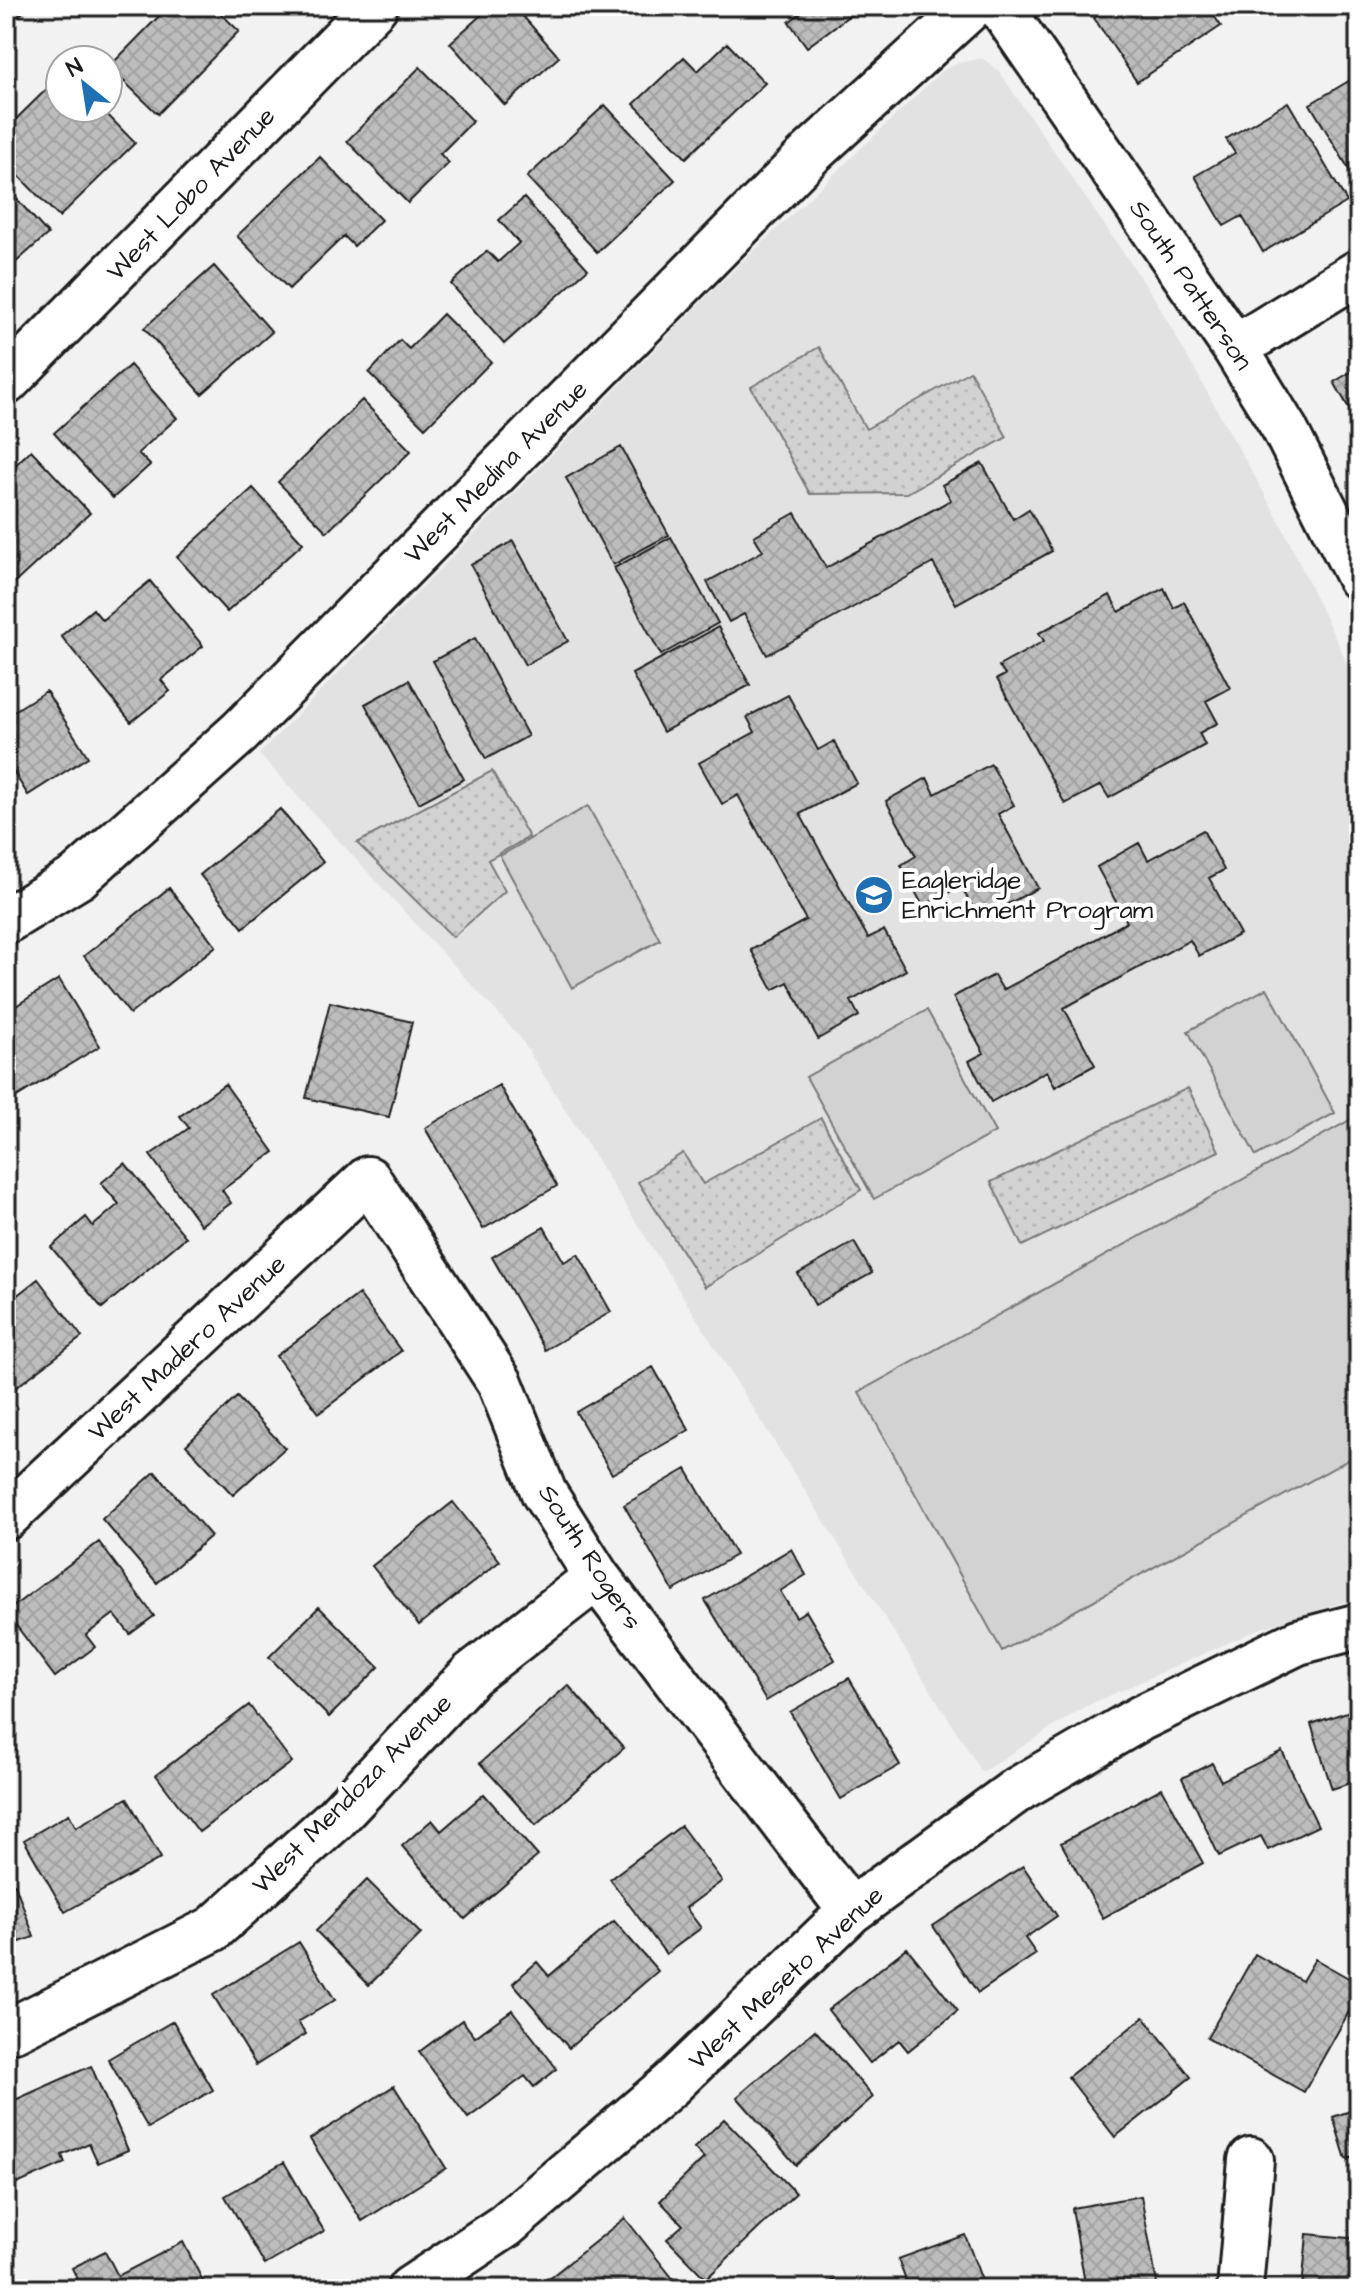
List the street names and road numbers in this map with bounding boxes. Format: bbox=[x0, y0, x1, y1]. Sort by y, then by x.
street label: West Lobo Avenue bbox=[98, 99, 284, 289]
street label: South Patterson bbox=[1121, 193, 1261, 377]
street label: West Medina Avenue bbox=[396, 372, 596, 572]
street label: West Madero Avenue bbox=[80, 1247, 294, 1449]
street label: South Rogers bbox=[528, 1477, 650, 1638]
street label: West Mendoza Avenue bbox=[244, 1686, 460, 1902]
street label: West Meseto Avenue bbox=[680, 1878, 892, 2078]

